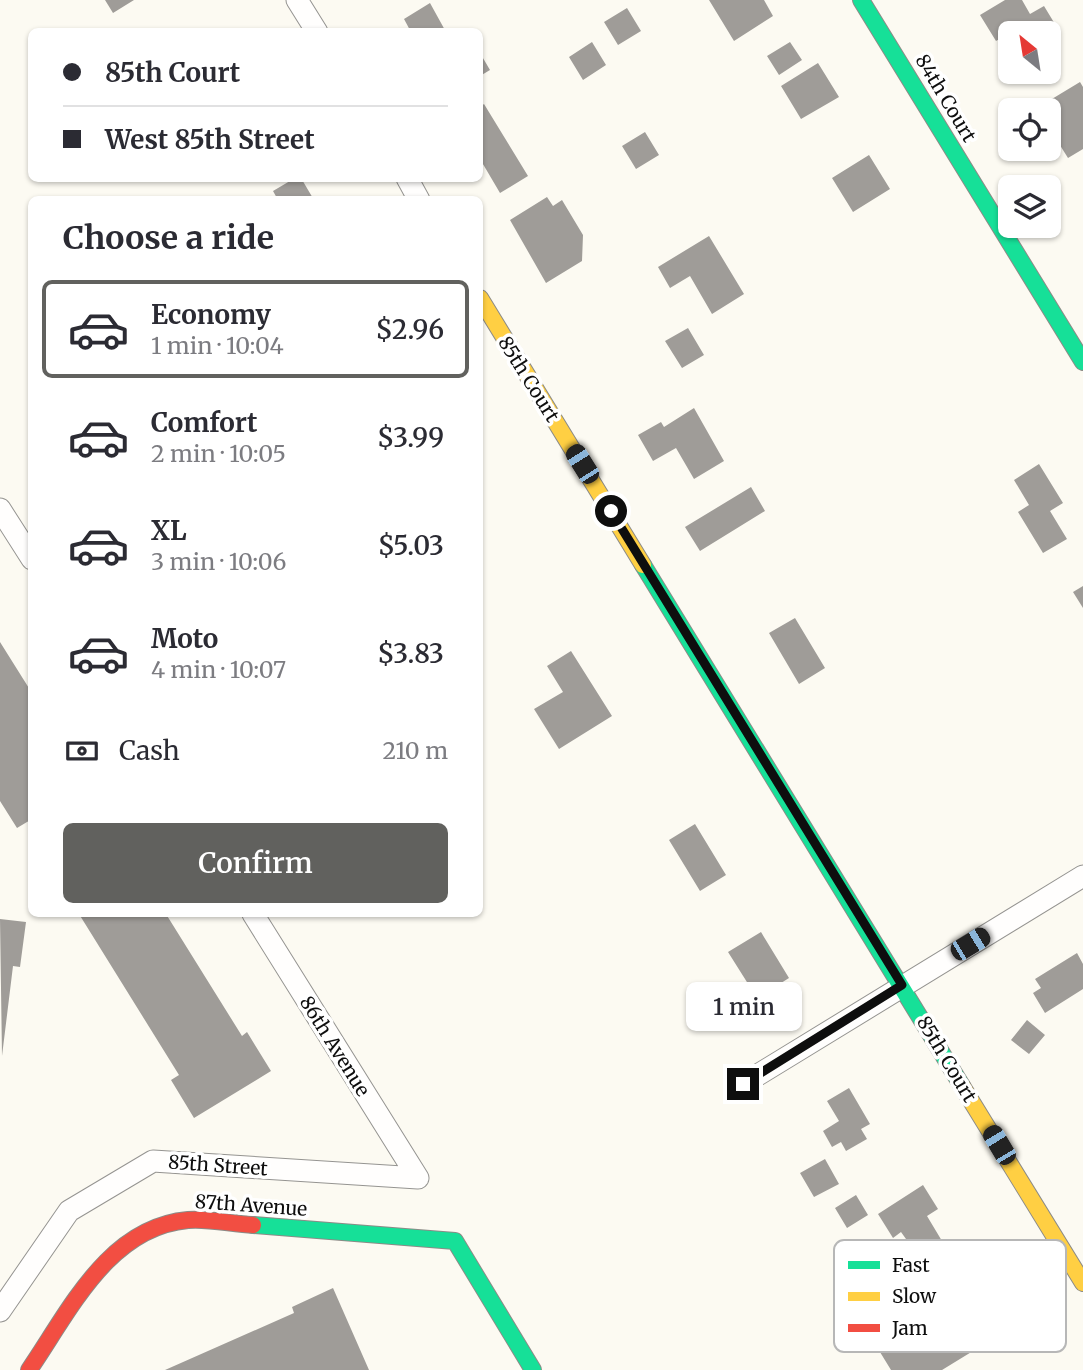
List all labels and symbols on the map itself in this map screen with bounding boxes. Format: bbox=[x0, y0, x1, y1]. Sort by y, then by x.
north arrow bbox=[998, 21, 1060, 84]
street label: 84th Court bbox=[910, 50, 982, 147]
street label: 85th Court bbox=[493, 332, 565, 427]
car bbox=[562, 441, 603, 487]
route start bbox=[595, 495, 627, 527]
car bbox=[947, 924, 994, 964]
callout: 1 min bbox=[685, 982, 801, 1032]
street label: 86th Avenue bbox=[295, 991, 375, 1101]
street label: 85th Court bbox=[912, 1012, 982, 1107]
route end bbox=[727, 1068, 759, 1100]
car bbox=[980, 1122, 1019, 1168]
street label: 85th Street bbox=[167, 1150, 269, 1180]
street label: 87th Avenue bbox=[194, 1189, 308, 1221]
legend bbox=[834, 1240, 1066, 1352]
text: Fast bbox=[892, 1253, 930, 1277]
text: Slow bbox=[892, 1284, 937, 1308]
text: Jam bbox=[891, 1316, 928, 1340]

